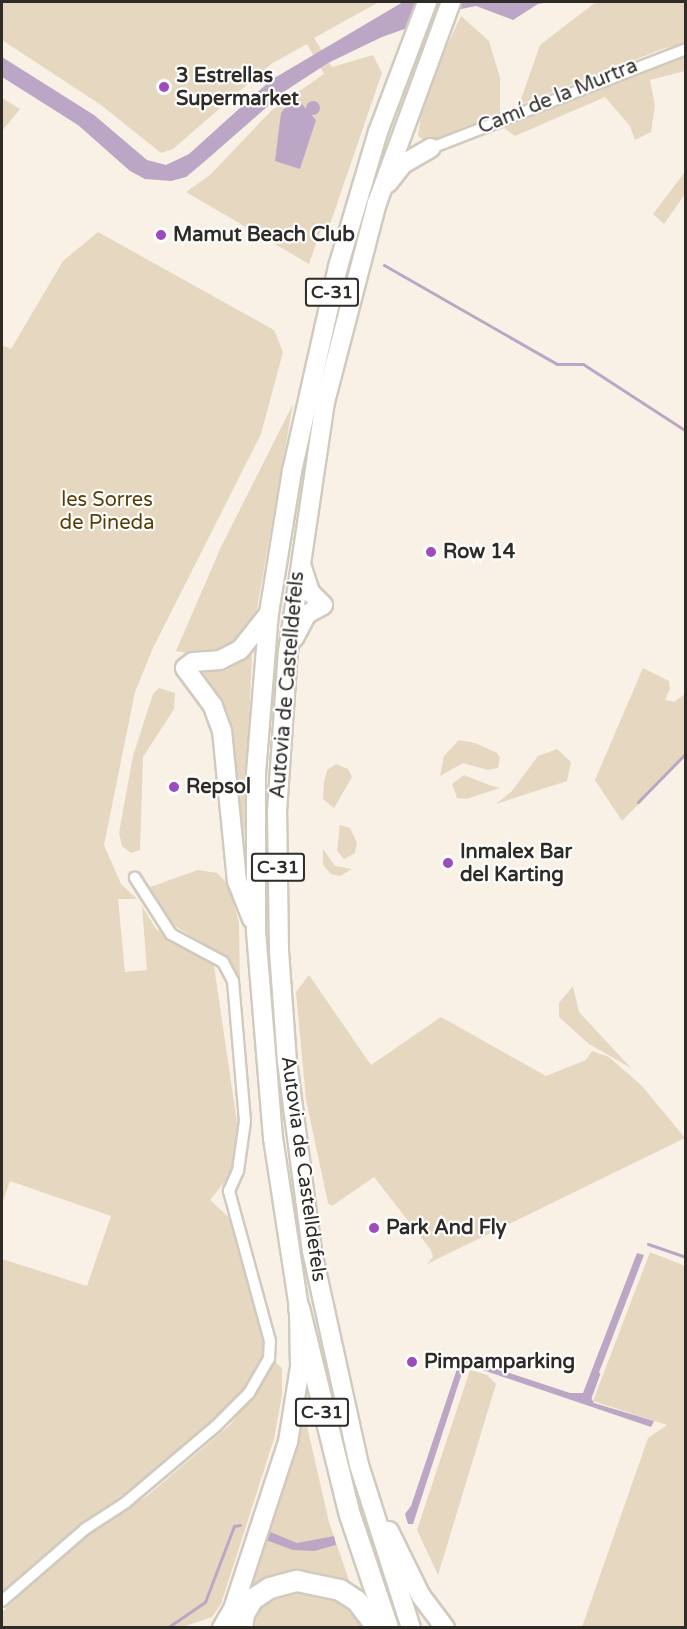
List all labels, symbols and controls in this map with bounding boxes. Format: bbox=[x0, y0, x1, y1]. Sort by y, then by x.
street label: Camí de la Murtra bbox=[475, 54, 641, 140]
place label: 3 Estrellas Supermarket bbox=[176, 64, 299, 111]
marker: 3 Estrellas Supermarket bbox=[157, 80, 171, 94]
place label: Mamut Beach Club bbox=[173, 223, 355, 247]
marker: Mamut Beach Club bbox=[154, 228, 168, 242]
road number: C-31 bbox=[304, 277, 360, 307]
park label: les Sorres de Pineda bbox=[60, 488, 154, 535]
place label: Row 14 bbox=[443, 540, 515, 564]
marker: Row 14 bbox=[424, 545, 438, 559]
street label: Autovia de Castelldefels bbox=[266, 570, 310, 800]
place label: Repsol bbox=[186, 775, 251, 799]
marker: Repsol bbox=[167, 780, 181, 794]
place label: Inmalex Bar del Karting bbox=[460, 840, 572, 887]
road number: C-31 bbox=[250, 852, 306, 882]
marker: Inmalex Bar del Karting bbox=[441, 856, 455, 870]
street label: Autovia de Castelldefels bbox=[275, 1055, 331, 1283]
place label: Park And Fly bbox=[386, 1216, 506, 1240]
marker: Park And Fly bbox=[367, 1221, 381, 1235]
place label: Pimpamparking bbox=[424, 1350, 575, 1374]
marker: Pimpamparking bbox=[405, 1355, 419, 1369]
road number: C-31 bbox=[294, 1397, 350, 1427]

